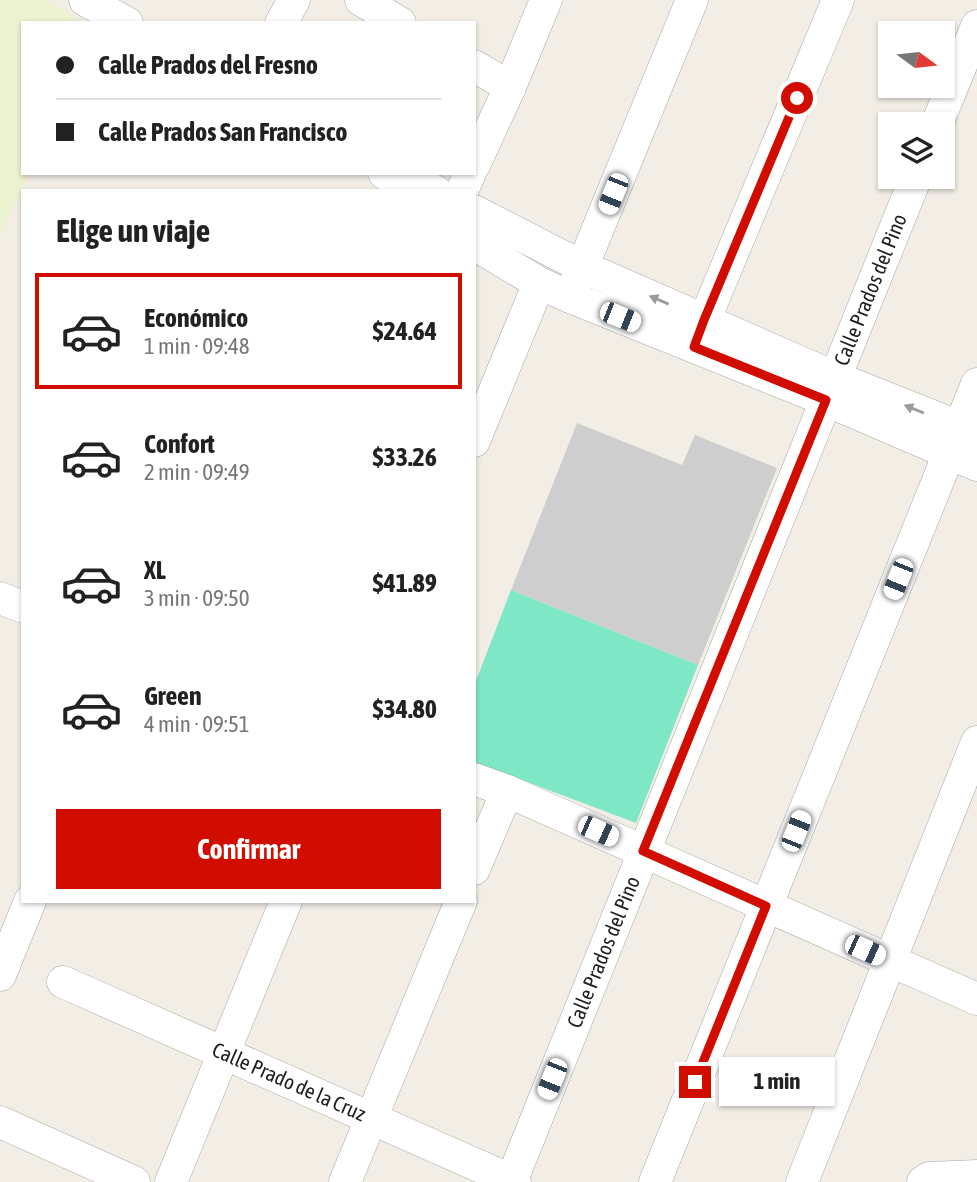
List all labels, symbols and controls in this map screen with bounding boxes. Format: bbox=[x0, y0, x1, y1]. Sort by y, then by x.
north arrow bbox=[878, 21, 956, 98]
map controls bbox=[878, 21, 955, 189]
text: Calle Prados del Fresno bbox=[98, 50, 318, 80]
route start bbox=[781, 82, 813, 114]
button: layers bbox=[878, 112, 955, 189]
text: Calle Prados San Francisco bbox=[98, 117, 348, 147]
car bbox=[596, 171, 631, 217]
street label: Calle Prados del Pino bbox=[828, 210, 911, 369]
text: Elige un viaje bbox=[56, 212, 210, 249]
one-way arrow bbox=[649, 295, 670, 306]
car bbox=[597, 299, 644, 335]
icon: car bbox=[60, 300, 123, 363]
text: Económico bbox=[144, 303, 248, 333]
text: $24.64 bbox=[373, 316, 437, 346]
text: 1 min · 09:48 bbox=[144, 333, 250, 359]
one-way arrow bbox=[903, 403, 924, 414]
icon: car bbox=[60, 426, 123, 489]
text: Confort bbox=[144, 429, 215, 459]
text: $33.26 bbox=[373, 442, 437, 472]
text: 2 min · 09:49 bbox=[144, 459, 250, 485]
icon: car bbox=[60, 552, 123, 615]
text: XL bbox=[144, 555, 166, 585]
car bbox=[881, 556, 916, 602]
text: $41.89 bbox=[373, 568, 437, 598]
text: 3 min · 09:50 bbox=[144, 585, 250, 611]
icon: car bbox=[60, 678, 123, 741]
text: Green bbox=[144, 681, 202, 711]
text: $34.80 bbox=[373, 694, 437, 724]
text: 4 min · 09:51 bbox=[144, 711, 250, 737]
car bbox=[779, 808, 814, 854]
button: Confirmar bbox=[56, 809, 441, 889]
car bbox=[575, 813, 622, 849]
street label: Calle Prados del Pino bbox=[561, 872, 644, 1031]
car bbox=[842, 932, 889, 968]
street label: Calle Prado de la Cruz bbox=[209, 1037, 370, 1126]
car bbox=[535, 1056, 570, 1102]
callout: 1 min bbox=[720, 1058, 835, 1106]
route end bbox=[679, 1066, 711, 1098]
text: 1 min bbox=[754, 1068, 800, 1094]

